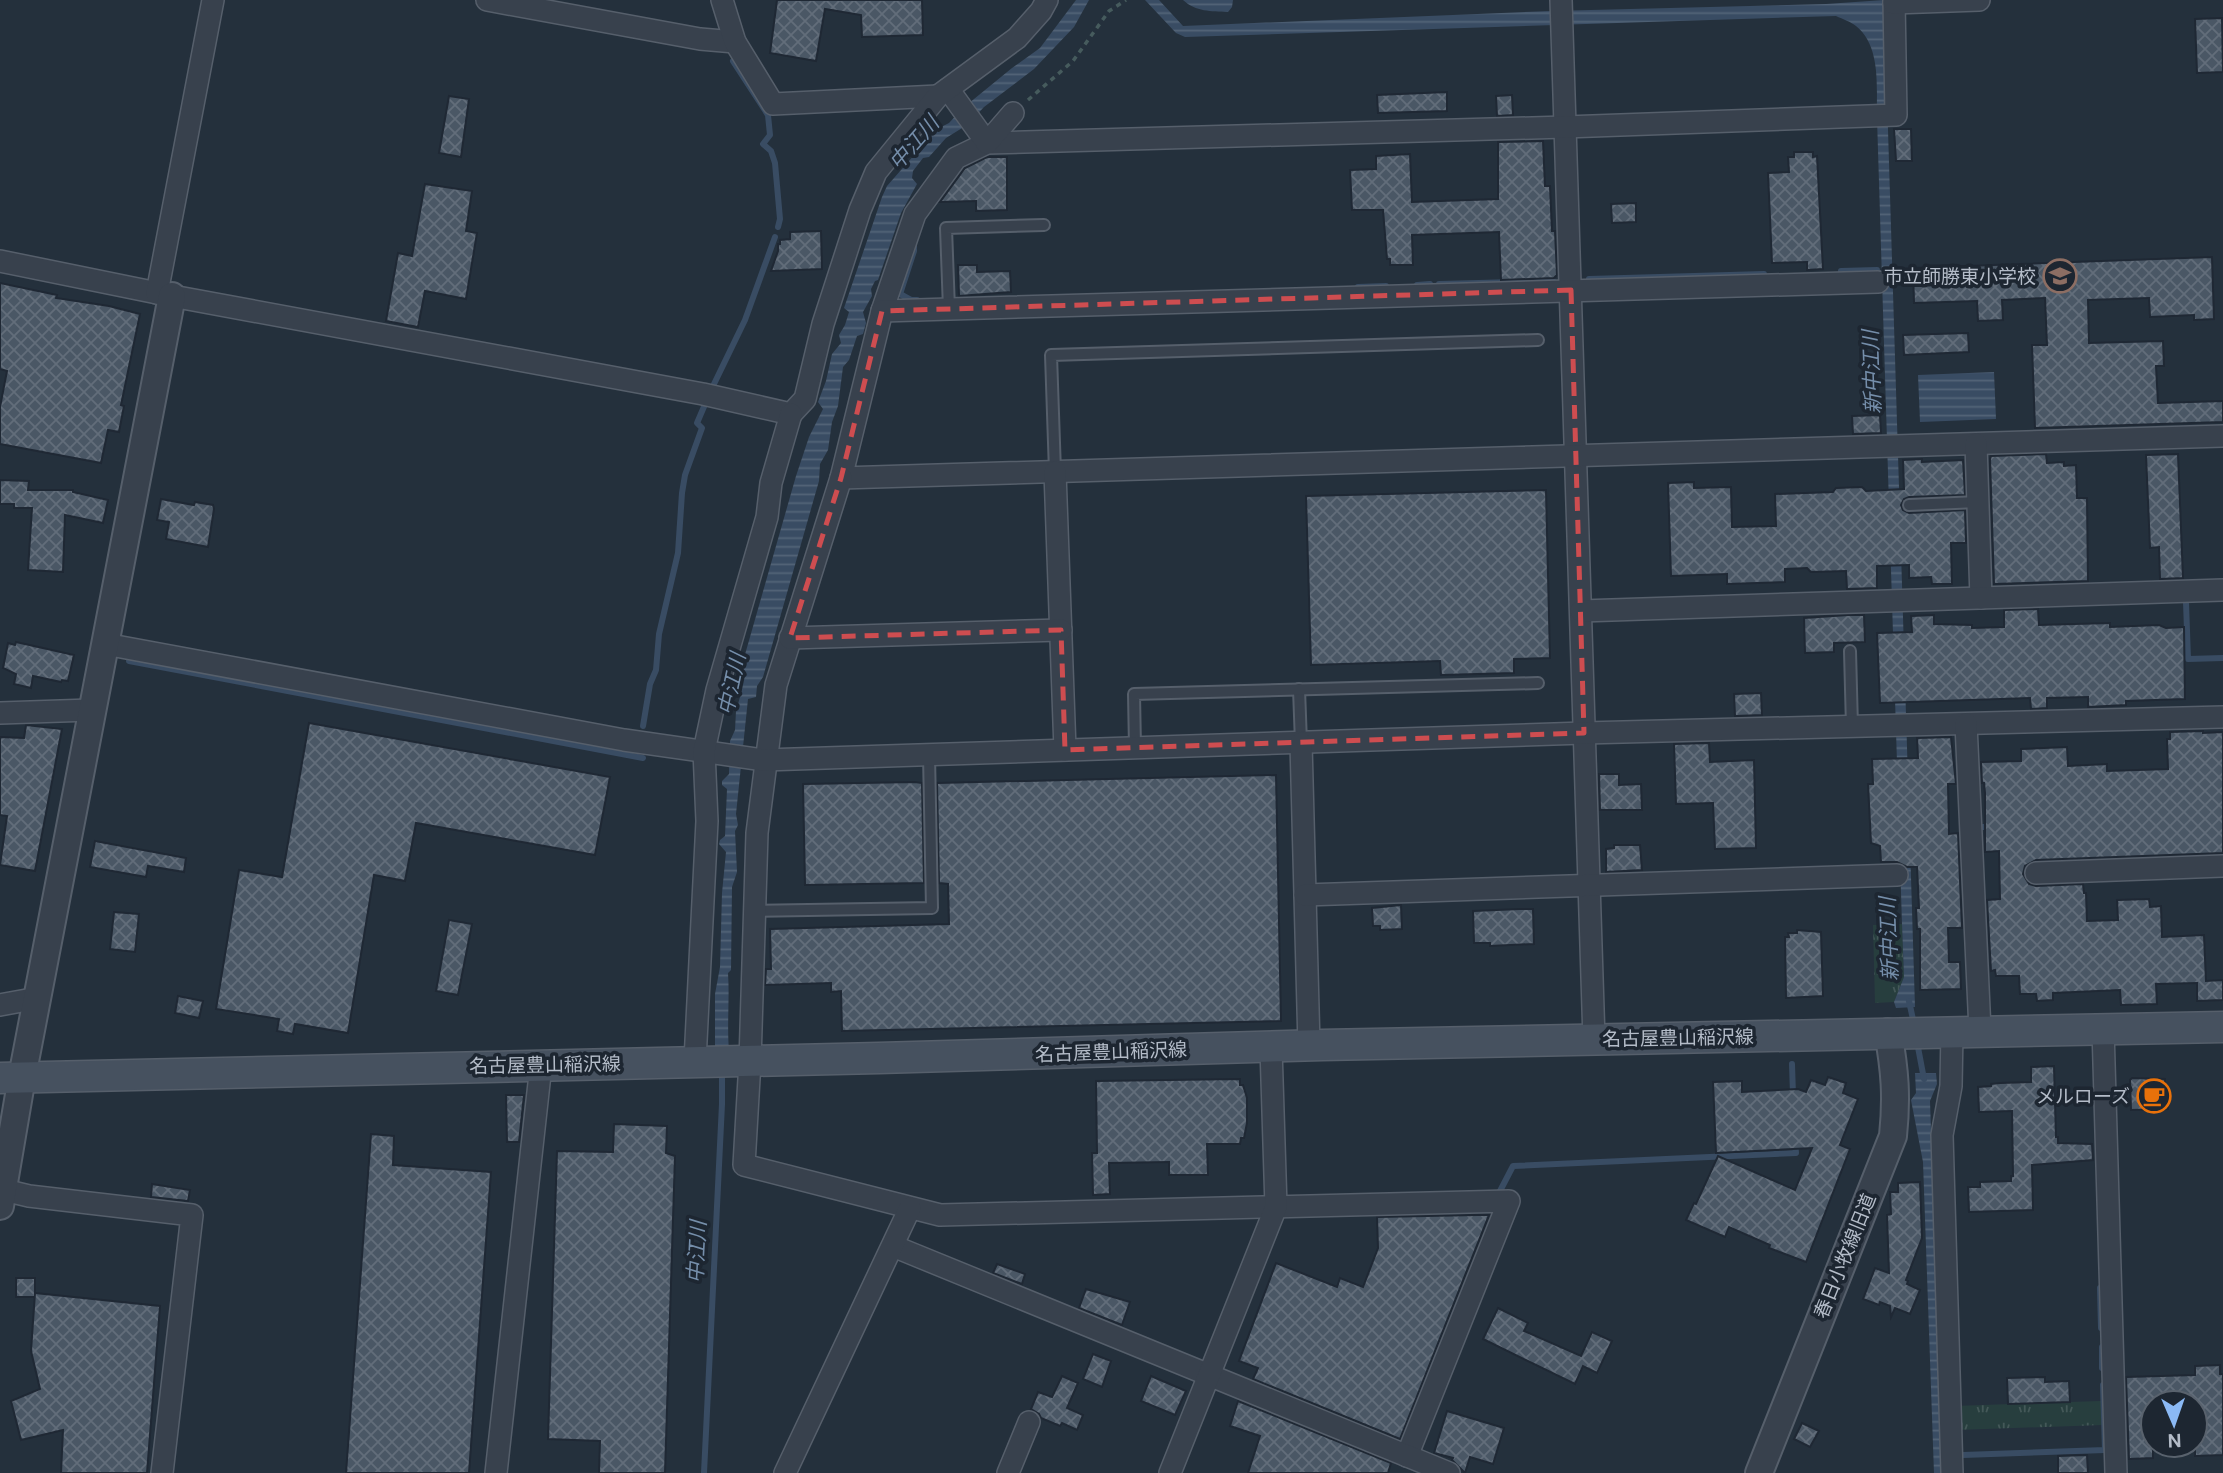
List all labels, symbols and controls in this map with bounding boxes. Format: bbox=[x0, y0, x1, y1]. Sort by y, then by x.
water label: 中江川 bbox=[883, 109, 947, 176]
school or university icon: 市立師勝東小学校 bbox=[2041, 257, 2079, 295]
place label: 市立師勝東小学校 bbox=[1884, 264, 2036, 289]
water label: 新中江川 bbox=[1856, 328, 1887, 414]
water label: 中江川 bbox=[712, 648, 753, 718]
water label: 新中江川 bbox=[1873, 895, 1904, 981]
street label: 名古屋豊山稲沢線 bbox=[1602, 1024, 1754, 1052]
street label: 名古屋豊山稲沢線 bbox=[1035, 1037, 1187, 1067]
street label: 名古屋豊山稲沢線 bbox=[469, 1051, 621, 1079]
cafe icon: メルローズ bbox=[2135, 1077, 2173, 1115]
place label: メルローズ bbox=[2036, 1084, 2130, 1109]
street label: 春日小牧線旧道 bbox=[1808, 1190, 1882, 1322]
water label: 中江川 bbox=[681, 1218, 713, 1284]
north arrow bbox=[2139, 1389, 2209, 1459]
text: N bbox=[2167, 1428, 2182, 1453]

